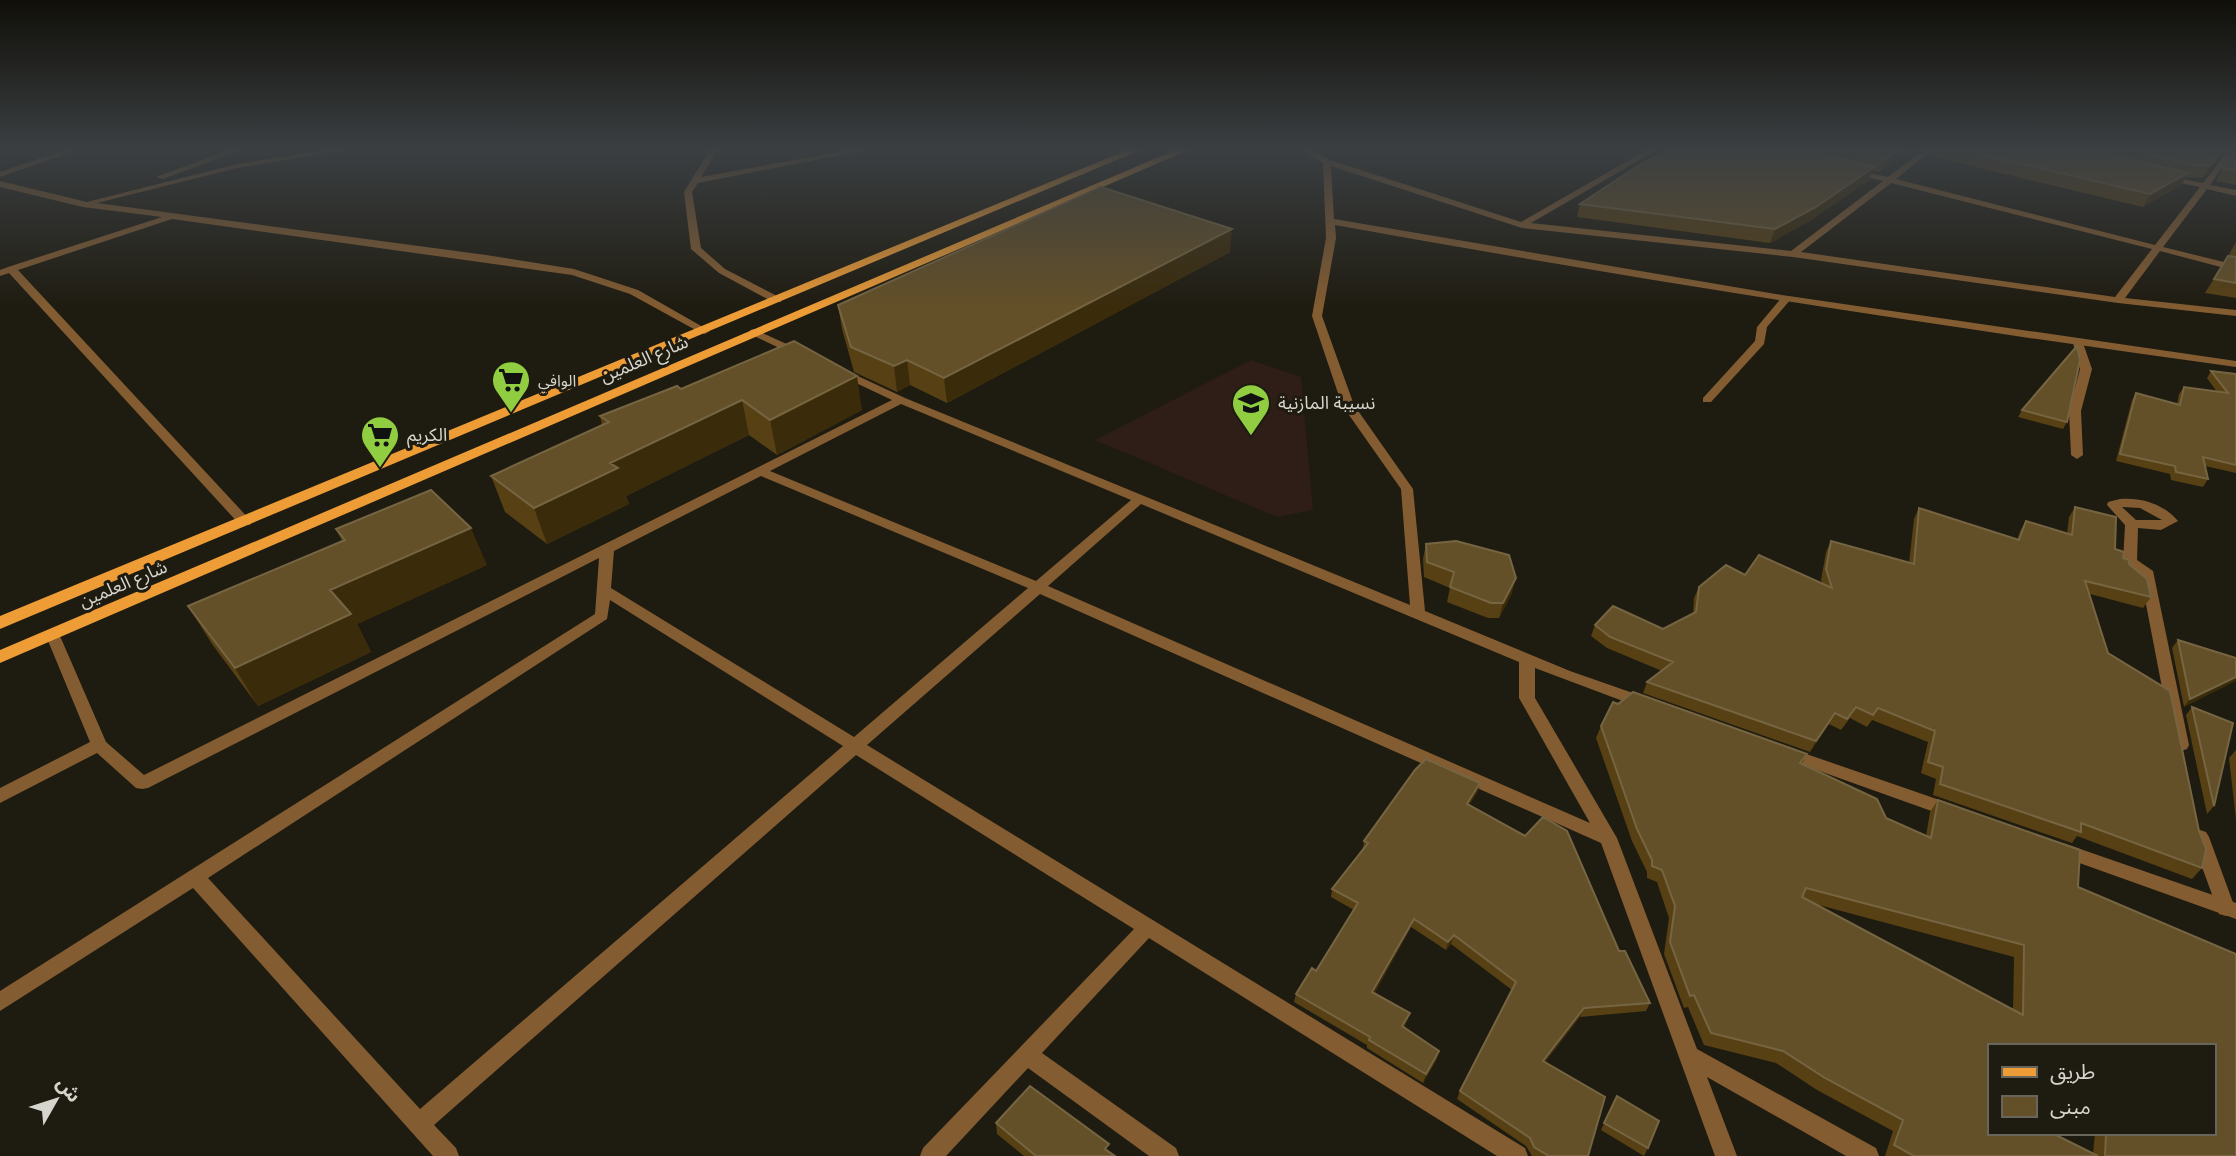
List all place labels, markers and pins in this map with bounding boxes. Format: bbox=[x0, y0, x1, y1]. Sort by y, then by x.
supermarket icon: الوافي bbox=[490, 359, 532, 414]
place label: الوافي bbox=[538, 370, 576, 393]
school or university icon: نسيبة المازنية bbox=[1230, 382, 1272, 437]
place label: نسيبة المازنية bbox=[1278, 391, 1375, 414]
supermarket icon: الكريم bbox=[359, 414, 401, 469]
place label: الكريم bbox=[407, 423, 447, 448]

